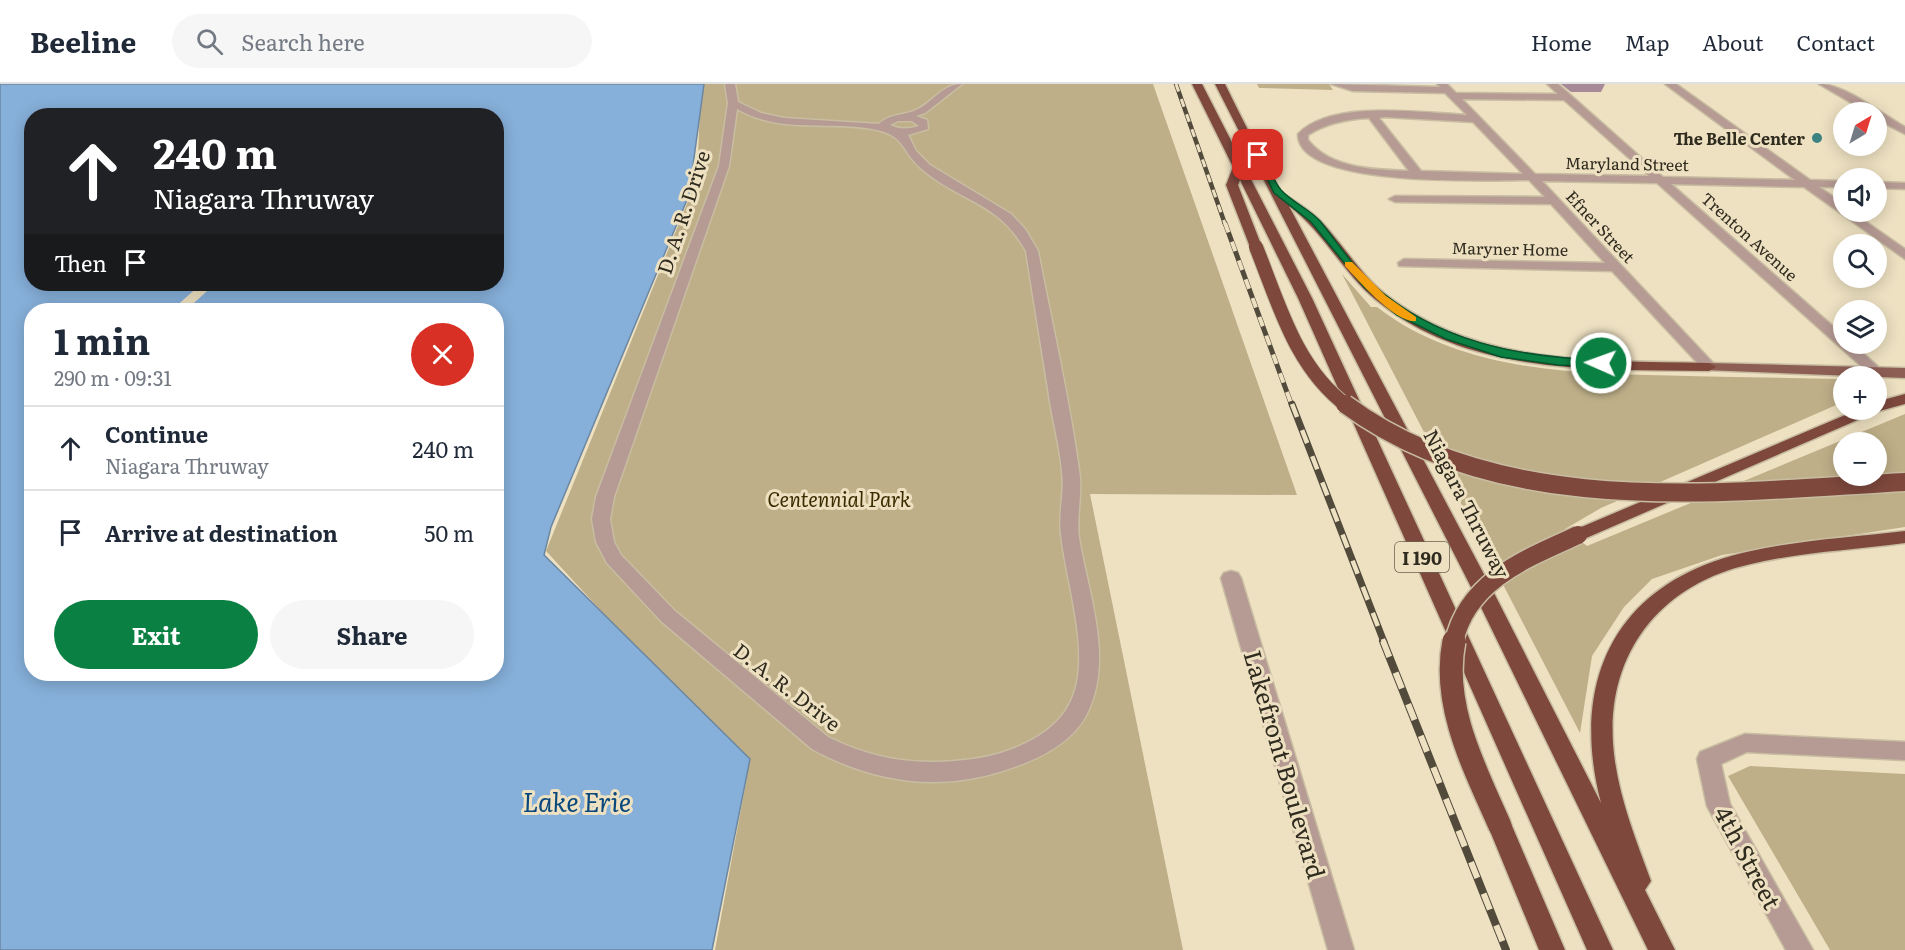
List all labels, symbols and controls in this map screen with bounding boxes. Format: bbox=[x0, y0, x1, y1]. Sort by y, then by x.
search box bbox=[172, 14, 592, 68]
text: Beeline bbox=[30, 20, 136, 62]
icon: search bbox=[193, 25, 226, 58]
text: Search here bbox=[241, 25, 365, 58]
text: Home bbox=[1531, 26, 1592, 57]
text: Map bbox=[1625, 26, 1669, 57]
text: About bbox=[1702, 26, 1764, 57]
text: Contact bbox=[1797, 26, 1875, 57]
north arrow bbox=[1833, 102, 1887, 156]
map controls bbox=[1833, 102, 1887, 486]
text: 240 m bbox=[153, 120, 277, 182]
place label: The Belle Center bbox=[1673, 126, 1805, 150]
pin bbox=[1232, 129, 1283, 180]
marker: The Belle Center bbox=[1810, 131, 1824, 145]
icon: ahead bbox=[54, 132, 132, 210]
icon: arrive bbox=[1241, 138, 1274, 171]
street label: D. A. R. Drive bbox=[648, 146, 716, 278]
street label: Maryland Street bbox=[1565, 150, 1690, 176]
button: sound bbox=[1833, 168, 1887, 222]
text: Niagara Thruway bbox=[153, 177, 374, 217]
street label: Efner Street bbox=[1561, 184, 1641, 268]
street label: Trenton Avenue bbox=[1696, 186, 1804, 286]
button: search bbox=[1833, 234, 1887, 288]
street label: Maryner Home bbox=[1452, 235, 1568, 261]
text: Then bbox=[54, 246, 107, 279]
icon: arrive bbox=[119, 246, 152, 279]
button: layers bbox=[1833, 300, 1887, 354]
text: 1 min bbox=[54, 313, 150, 366]
button: close bbox=[411, 323, 474, 386]
position arrow bbox=[1569, 331, 1633, 395]
text: 290 m · 09:31 bbox=[54, 362, 172, 392]
button: + bbox=[1833, 366, 1887, 420]
text: Continue bbox=[105, 417, 208, 450]
street label: Niagara Thruway bbox=[1417, 423, 1519, 583]
icon: ahead bbox=[54, 432, 87, 465]
text: 240 m bbox=[412, 432, 474, 465]
button: − bbox=[1833, 432, 1887, 486]
text: Niagara Thruway bbox=[105, 450, 269, 480]
park label: Centennial Park bbox=[767, 483, 911, 513]
icon: arrive bbox=[54, 516, 87, 549]
text: Arrive at destination bbox=[105, 516, 338, 549]
text: 50 m bbox=[424, 516, 474, 549]
road number: I 190 bbox=[1395, 542, 1449, 572]
button: Exit bbox=[54, 600, 258, 669]
button: Share bbox=[270, 600, 474, 669]
street label: D. A. R. Drive bbox=[728, 635, 848, 737]
street label: Lakefront Boulevard bbox=[1237, 646, 1335, 883]
water label: Lake Erie bbox=[523, 781, 631, 820]
street label: 4th Street bbox=[1707, 799, 1791, 915]

